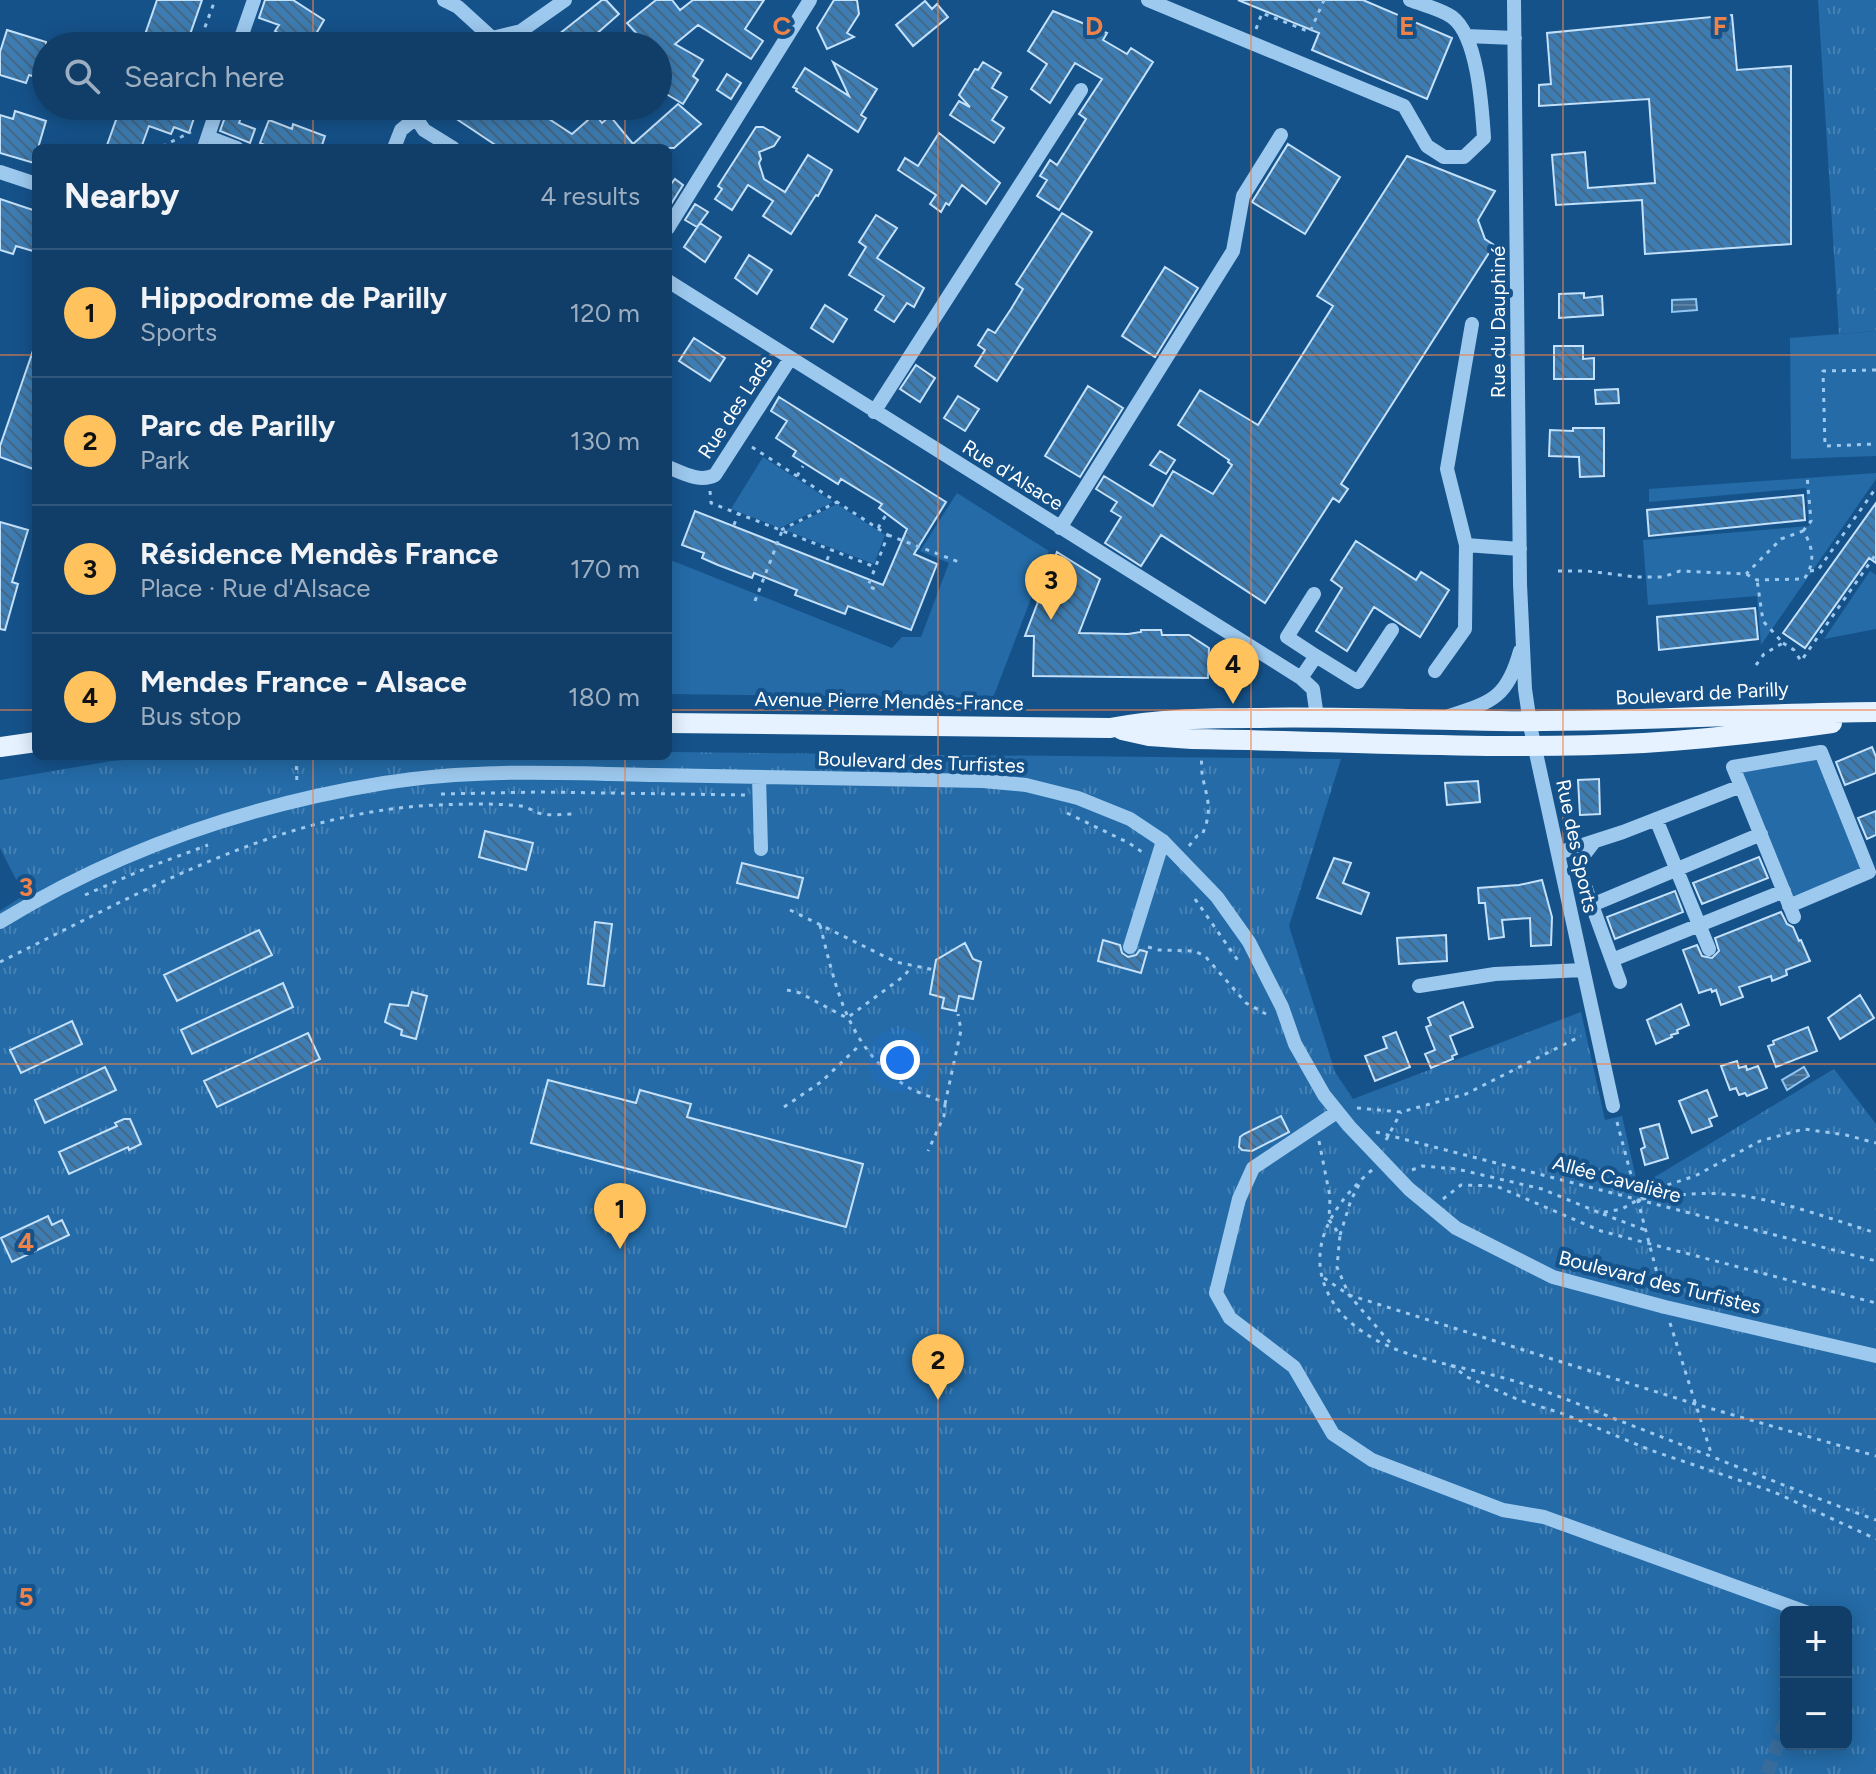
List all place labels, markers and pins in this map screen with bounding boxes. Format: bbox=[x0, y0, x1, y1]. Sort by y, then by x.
pin: 3 bbox=[1025, 554, 1077, 620]
pin: 4 bbox=[1207, 638, 1259, 704]
pin: 1 bbox=[594, 1183, 646, 1249]
pin: 2 bbox=[912, 1334, 964, 1400]

